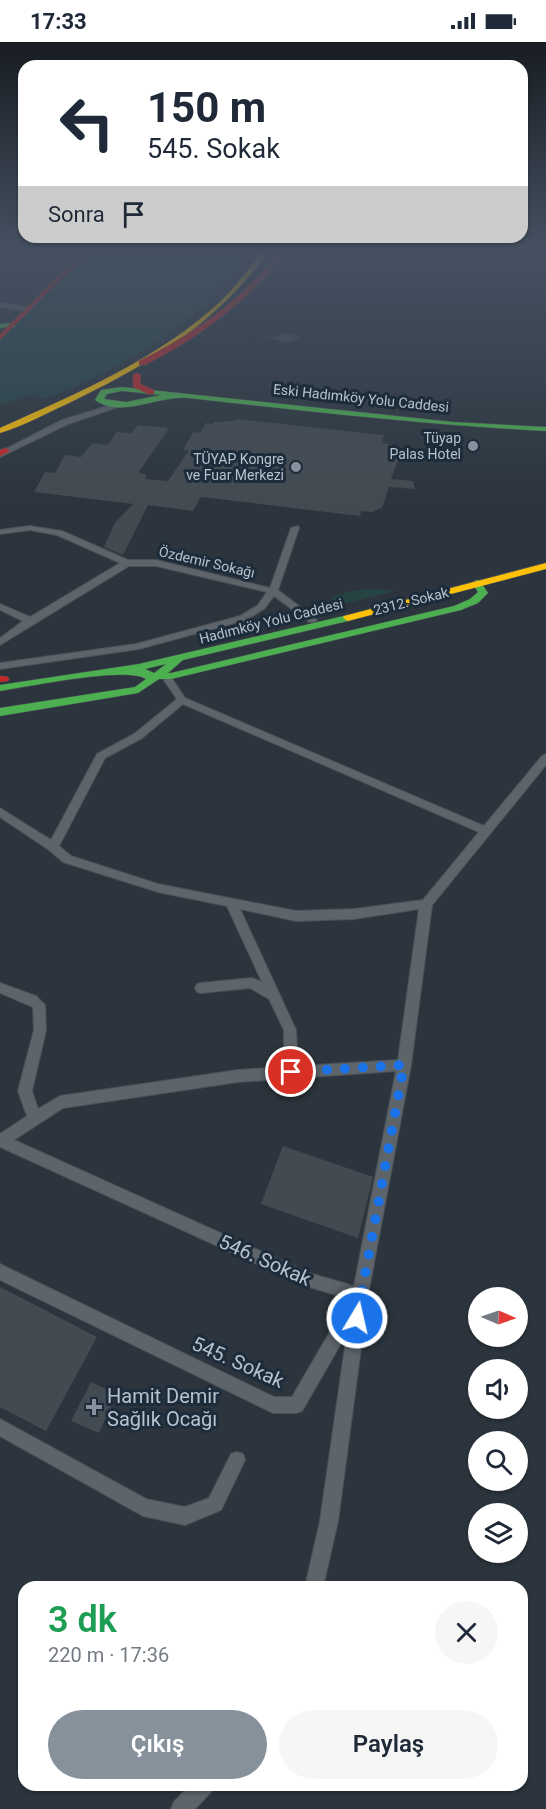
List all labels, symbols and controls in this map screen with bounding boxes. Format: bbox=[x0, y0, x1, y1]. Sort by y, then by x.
text: 17:33 bbox=[30, 9, 87, 34]
text: 150 m bbox=[147, 83, 266, 132]
icon: left bbox=[48, 84, 126, 162]
text: 545. Sokak bbox=[147, 133, 280, 165]
icon: arrive bbox=[117, 198, 150, 231]
text: Sonra bbox=[48, 202, 105, 227]
street label: Eski Hadımköy Yolu Caddesi bbox=[272, 381, 450, 415]
place label: Tüyap Palas Hotel bbox=[390, 430, 461, 462]
marker: Tüyap Palas Hotel bbox=[466, 439, 480, 453]
place label: TÜYAP Kongre ve Fuar Merkezi bbox=[186, 451, 284, 483]
marker: TÜYAP Kongre ve Fuar Merkezi bbox=[289, 460, 303, 474]
street label: Özdemir Sokağı bbox=[157, 543, 257, 581]
street label: 2312. Sokak bbox=[372, 584, 451, 618]
street label: Hadımköy Yolu Caddesi bbox=[198, 595, 344, 647]
pin bbox=[265, 1046, 316, 1097]
icon: arrive bbox=[274, 1055, 307, 1088]
street label: 546. Sokak bbox=[215, 1229, 316, 1291]
position arrow bbox=[325, 1286, 389, 1350]
north arrow bbox=[468, 1287, 528, 1347]
map controls bbox=[468, 1287, 528, 1563]
street label: 545. Sokak bbox=[188, 1331, 289, 1393]
button: sound bbox=[468, 1359, 528, 1419]
place label: Hamit Demir Sağlık Ocağı bbox=[107, 1384, 219, 1431]
marker: Hamit Demir Sağlık Ocağı bbox=[85, 1398, 103, 1416]
button: search bbox=[468, 1431, 528, 1491]
button: layers bbox=[468, 1503, 528, 1563]
text: 3 dk bbox=[48, 1599, 117, 1641]
button: close bbox=[435, 1601, 498, 1664]
text: 220 m · 17:36 bbox=[48, 1643, 169, 1667]
button: Çıkış bbox=[48, 1710, 267, 1779]
button: Paylaş bbox=[279, 1710, 498, 1779]

